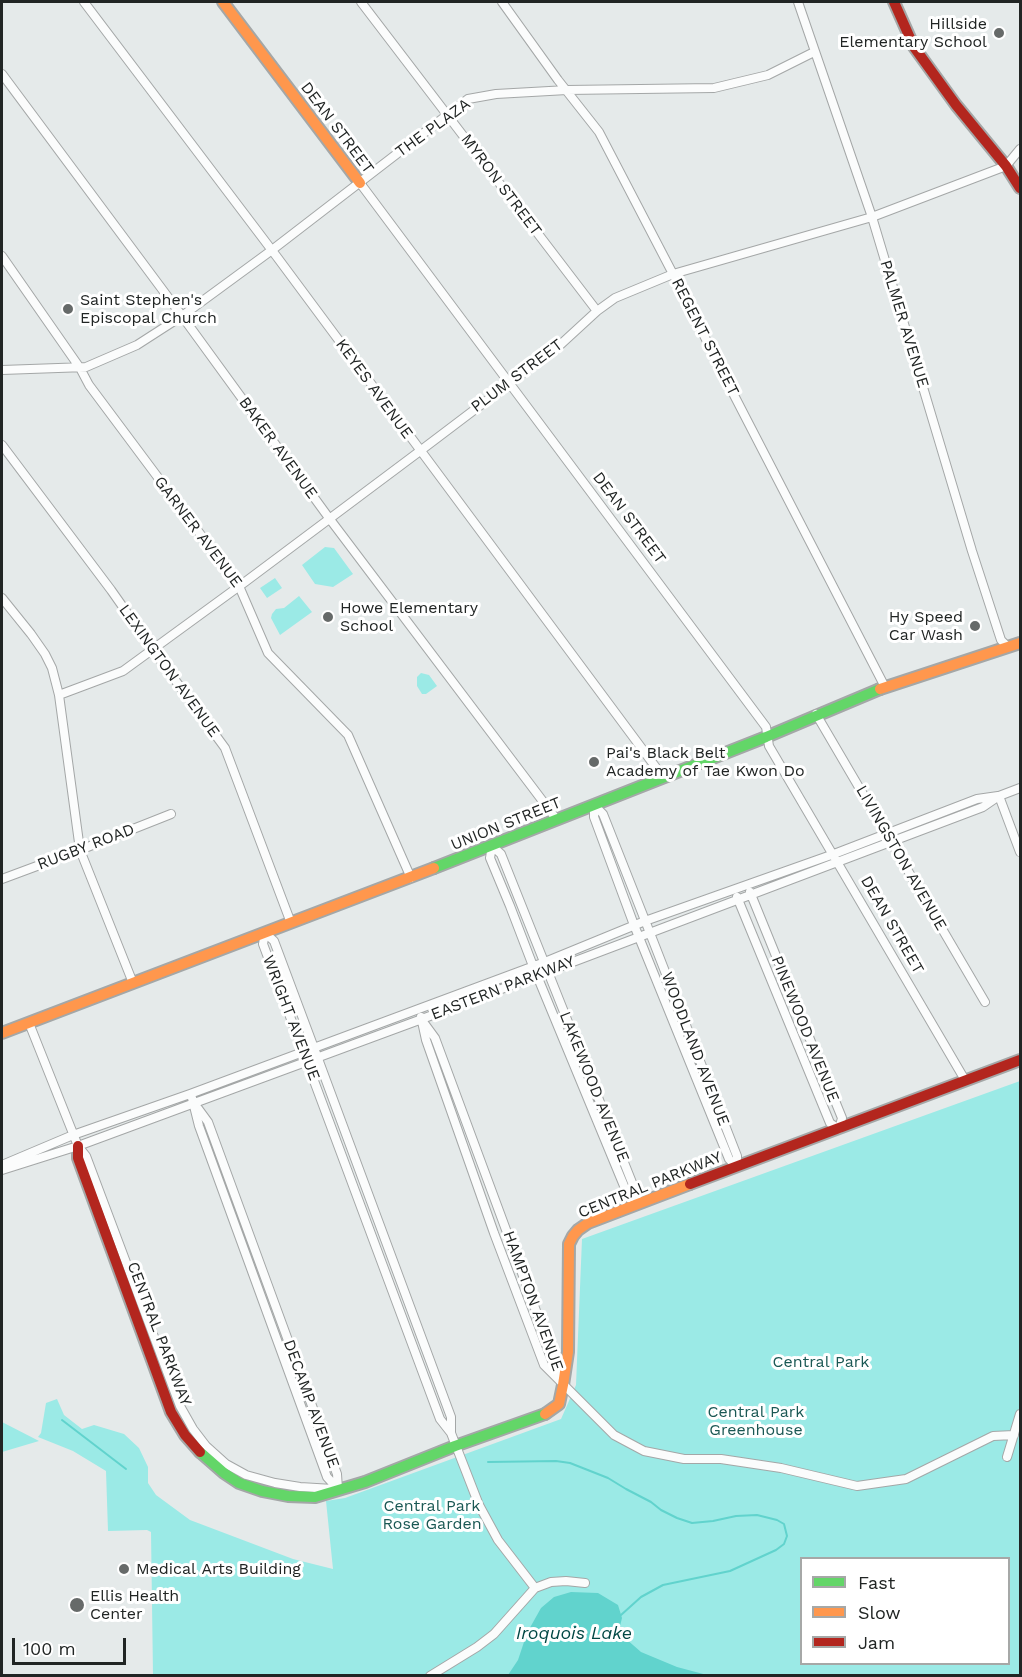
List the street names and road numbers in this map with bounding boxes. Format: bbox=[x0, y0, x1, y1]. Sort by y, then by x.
street label: DEAN STREET bbox=[296, 78, 378, 178]
street label: THE PLAZA bbox=[392, 94, 474, 162]
street label: MYRON STREET bbox=[457, 130, 545, 240]
street label: PALMER AVENUE bbox=[875, 258, 933, 390]
street label: REGENT STREET bbox=[667, 275, 743, 399]
street label: KEYES AVENUE bbox=[331, 335, 417, 443]
street label: PLUM STREET bbox=[467, 335, 567, 417]
street label: BAKER AVENUE bbox=[235, 393, 321, 503]
street label: DEAN STREET bbox=[588, 468, 670, 568]
street label: GARNER AVENUE bbox=[150, 473, 246, 591]
street label: LEXINGTON AVENUE bbox=[114, 601, 224, 741]
street label: LIVINGSTON AVENUE bbox=[852, 782, 950, 934]
street label: UNION STREET bbox=[448, 793, 564, 855]
street label: RUGBY ROAD bbox=[35, 820, 137, 874]
street label: DEAN STREET bbox=[856, 873, 928, 977]
street label: EASTERN PARKWAY bbox=[429, 952, 577, 1024]
street label: WRIGHT AVENUE bbox=[258, 953, 324, 1083]
street label: PINEWOOD AVENUE bbox=[767, 953, 843, 1105]
street label: WOODLAND AVENUE bbox=[657, 969, 733, 1129]
street label: LAKEWOOD AVENUE bbox=[555, 1009, 633, 1165]
street label: CENTRAL PARKWAY bbox=[576, 1147, 724, 1223]
street label: HAMPTON AVENUE bbox=[499, 1228, 567, 1374]
street label: CENTRAL PARKWAY bbox=[123, 1259, 195, 1409]
street label: DECAMP AVENUE bbox=[279, 1337, 343, 1471]

